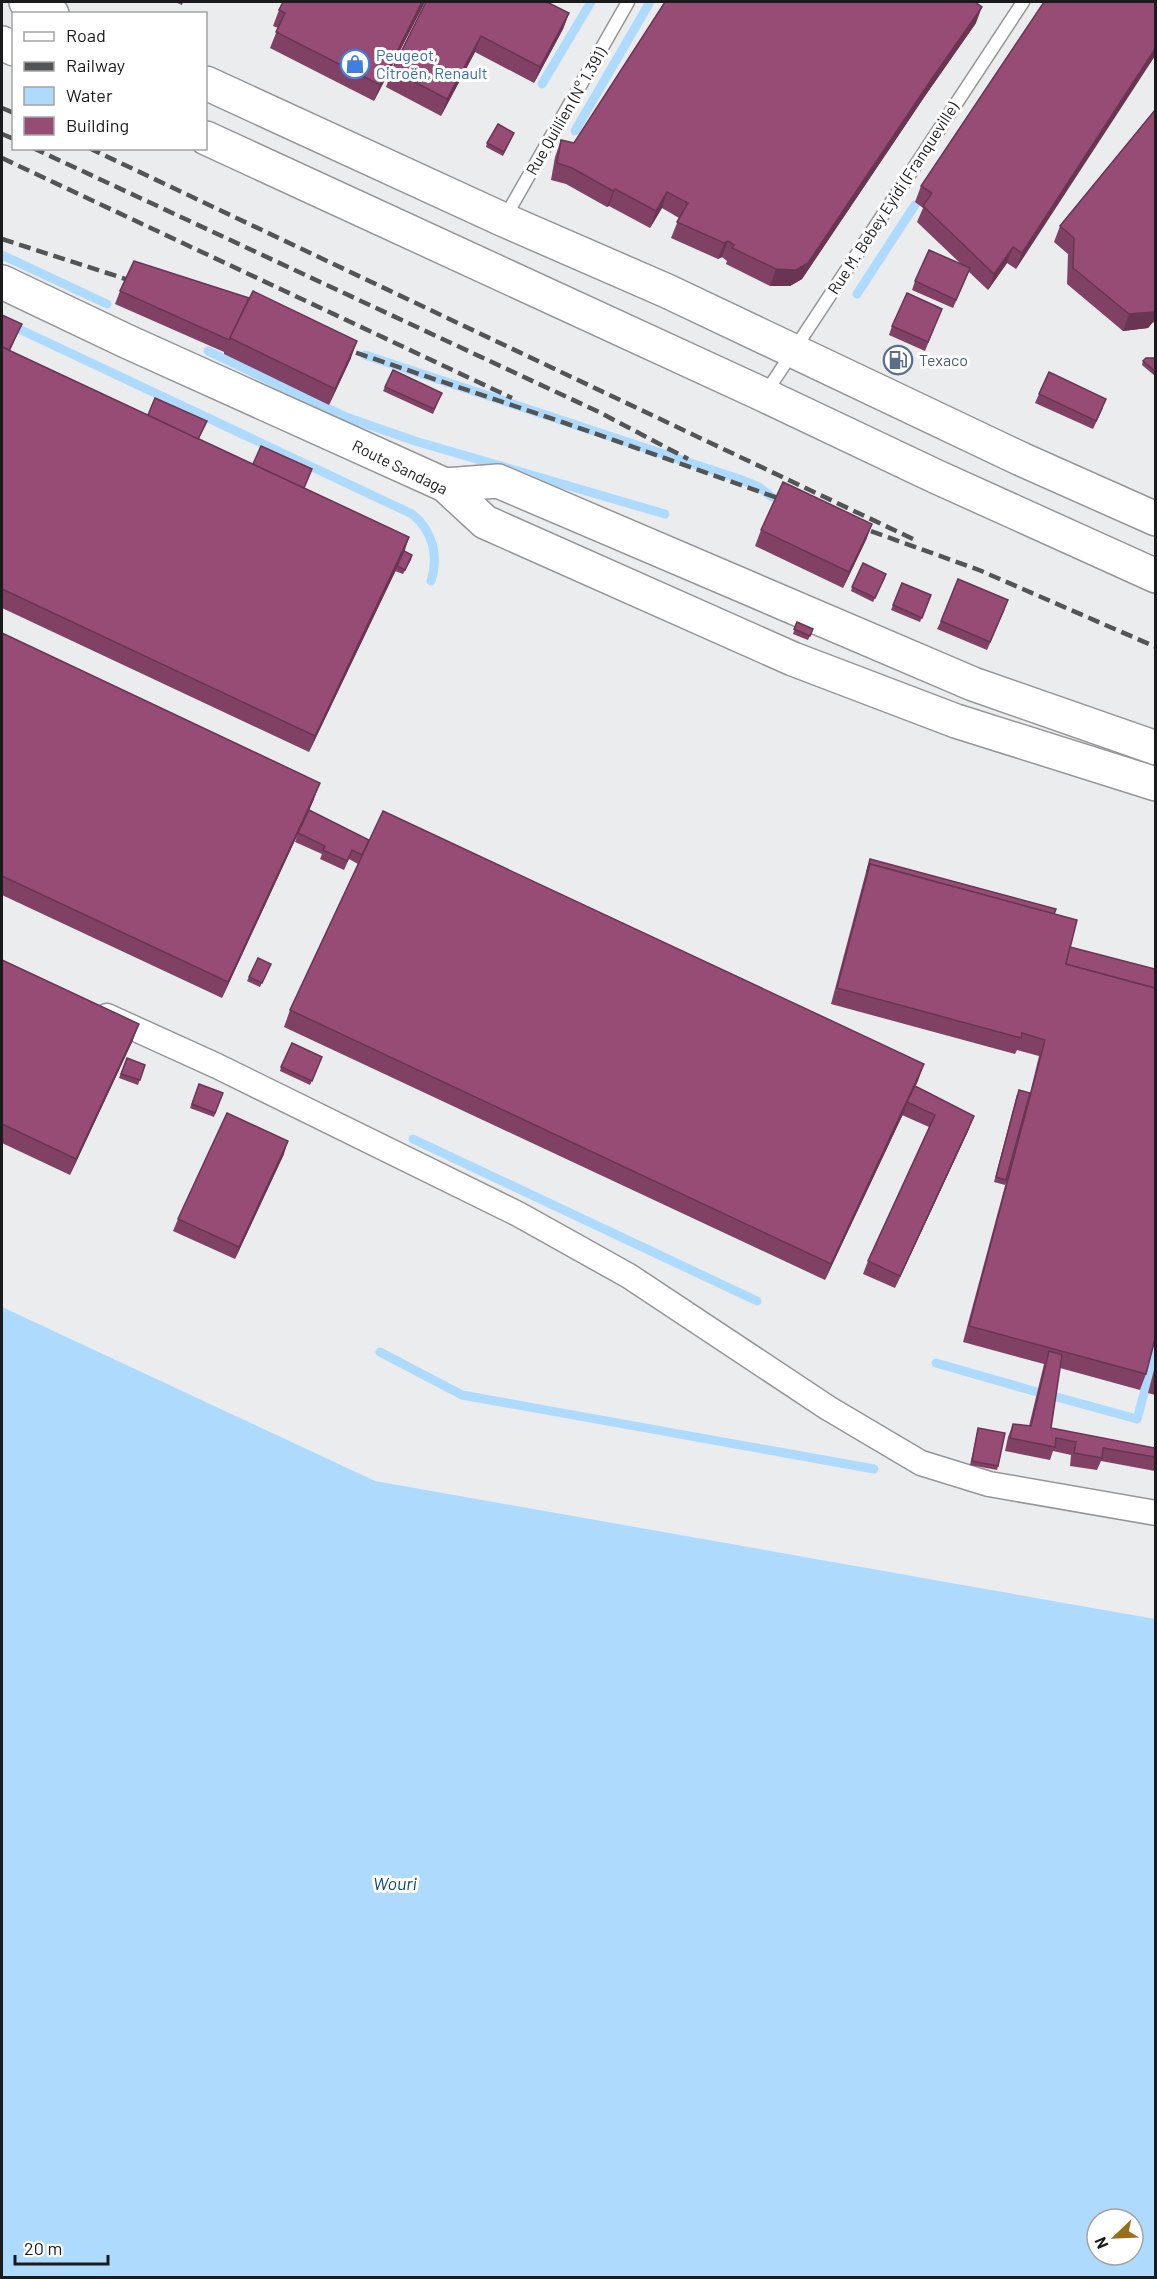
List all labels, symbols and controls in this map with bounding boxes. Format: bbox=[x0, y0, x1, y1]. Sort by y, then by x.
legend bbox=[12, 12, 207, 150]
text: Road bbox=[66, 24, 106, 46]
street label: Rue Quillien (N° 1.391) bbox=[521, 43, 610, 178]
place label: Peugeot, Citroën, Renault bbox=[376, 45, 487, 82]
shop icon: Peugeot, Citroën, Renault bbox=[339, 48, 371, 80]
text: Railway bbox=[66, 54, 125, 76]
text: Water bbox=[66, 84, 113, 106]
street label: Rue M. Bebey Eyidi (Franqueville) bbox=[823, 97, 962, 297]
text: Building bbox=[66, 114, 129, 136]
fuel station icon: Texaco bbox=[882, 344, 914, 376]
place label: Texaco bbox=[919, 350, 968, 369]
street label: Route Sandaga bbox=[349, 435, 451, 498]
water label: Wouri bbox=[373, 1872, 418, 1894]
north arrow bbox=[1085, 2207, 1145, 2267]
scale bar bbox=[15, 2228, 108, 2266]
text: N bbox=[1090, 2234, 1112, 2252]
text: 20 m bbox=[24, 2237, 62, 2259]

